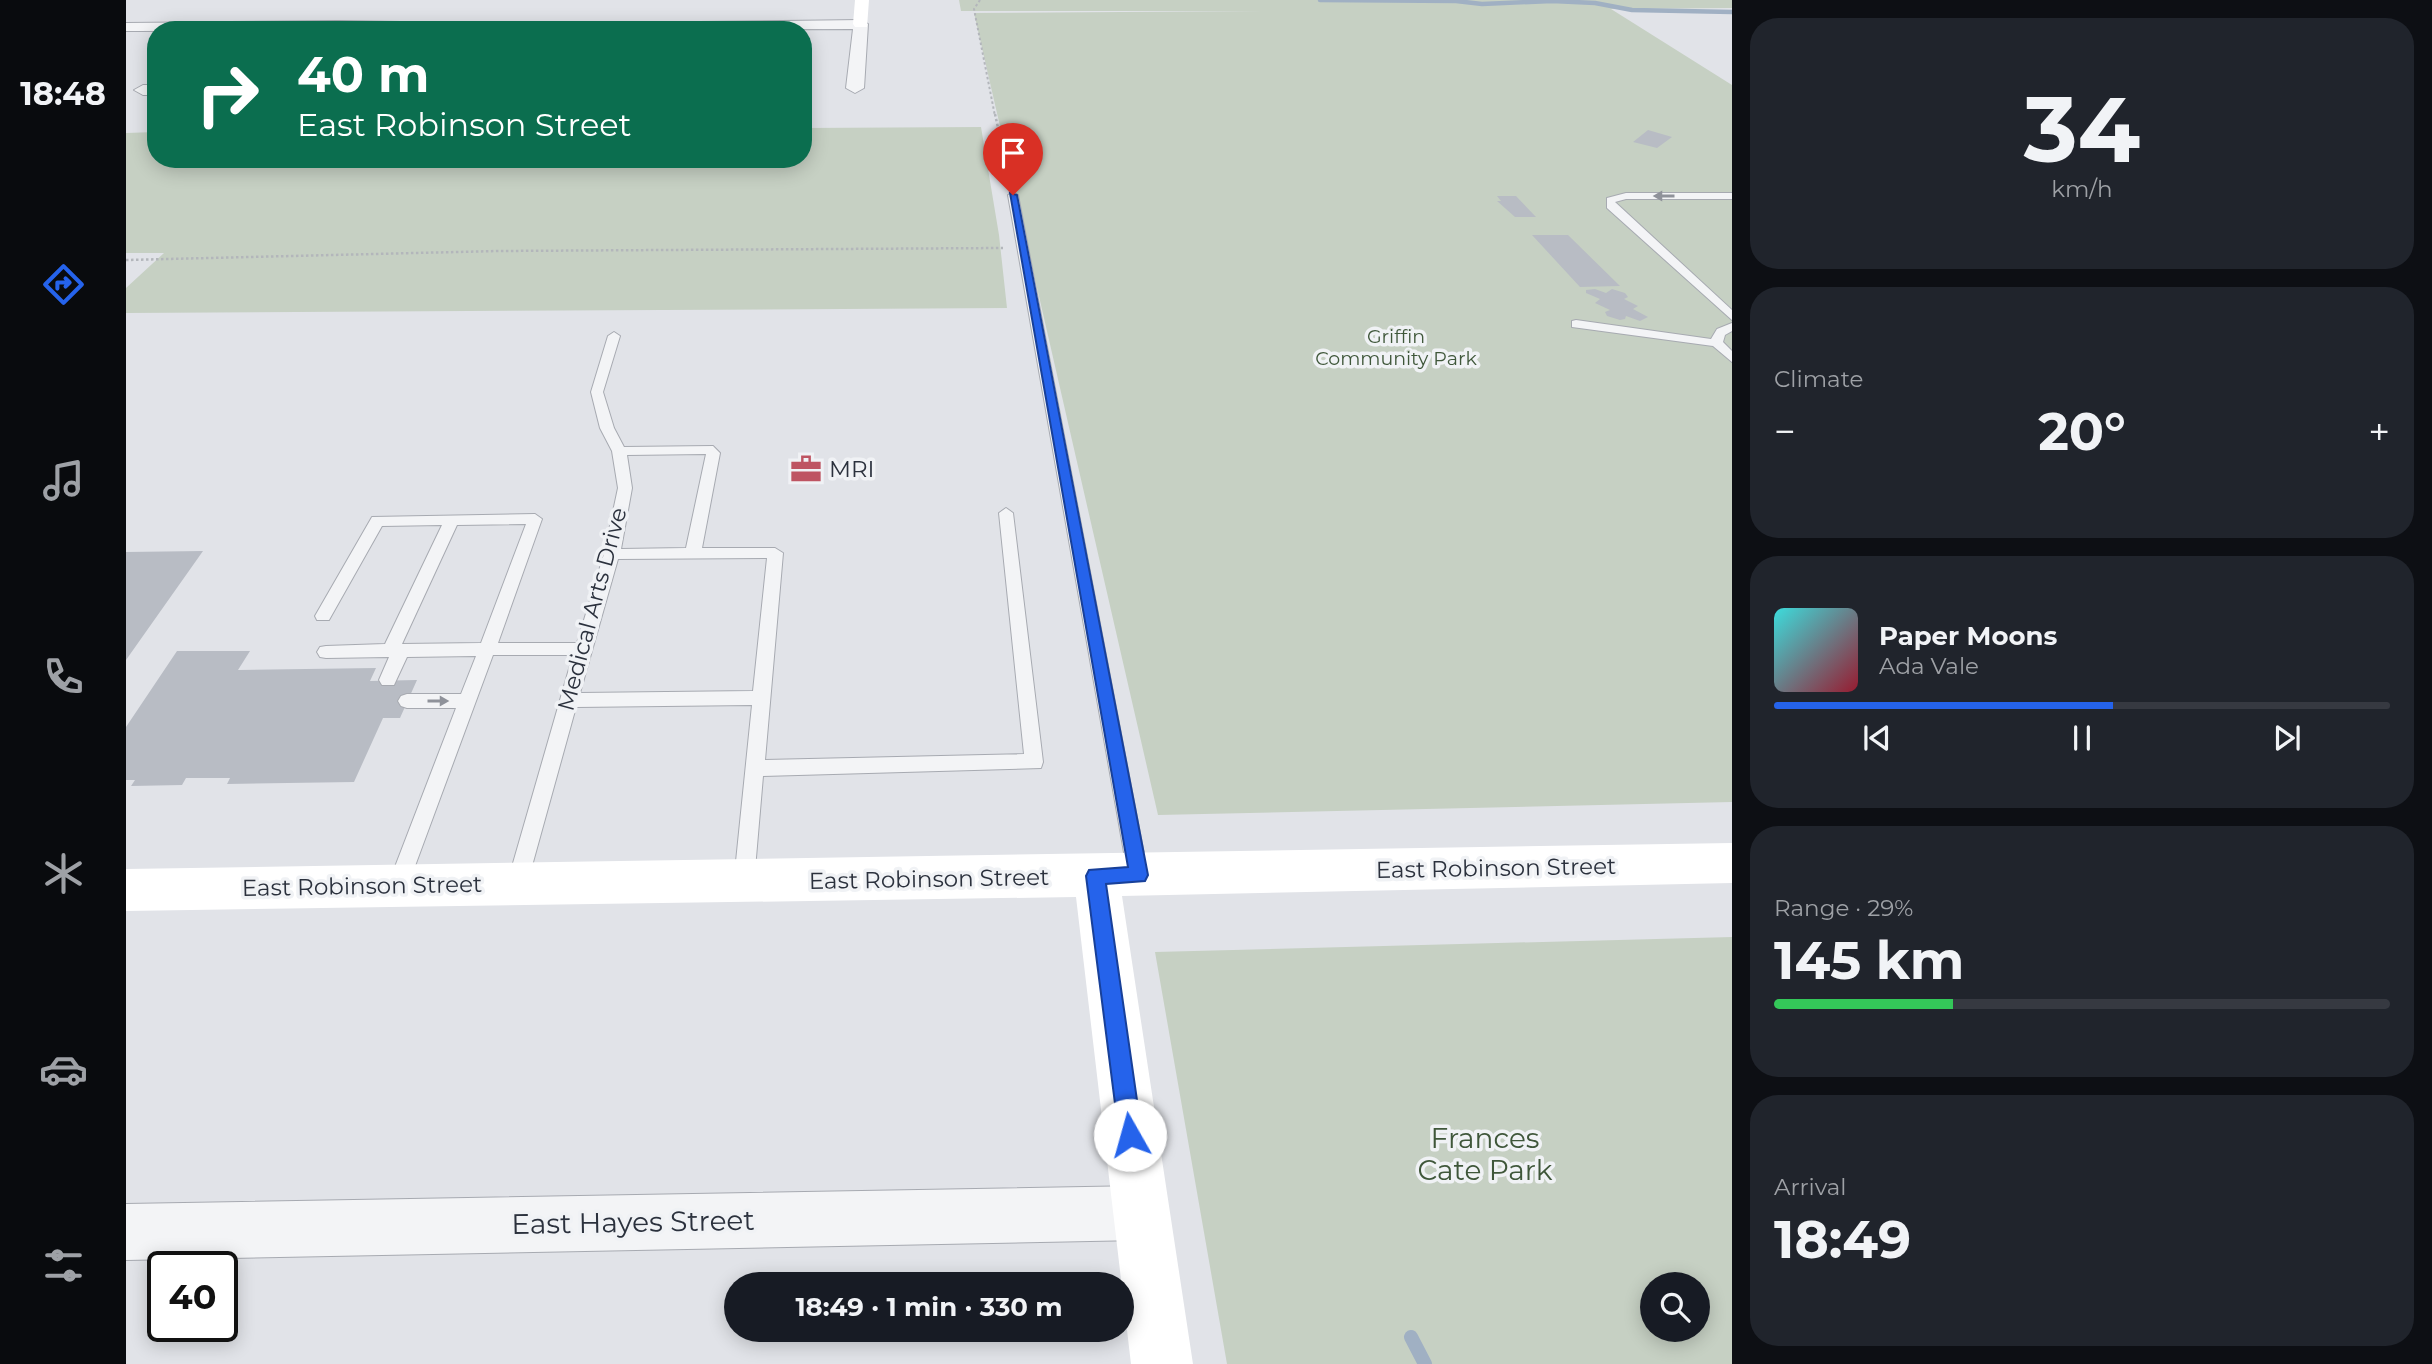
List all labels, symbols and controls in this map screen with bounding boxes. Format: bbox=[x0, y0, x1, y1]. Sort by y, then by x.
text: 40 m bbox=[297, 45, 429, 104]
icon: right bbox=[182, 49, 273, 140]
text: 18:48 bbox=[20, 74, 106, 113]
text: 34 bbox=[2024, 74, 2140, 185]
text: East Robinson Street bbox=[297, 105, 632, 144]
pin bbox=[983, 123, 1043, 195]
icon: arrive bbox=[994, 134, 1032, 172]
text: km/h bbox=[2051, 175, 2113, 203]
one-way arrow bbox=[1653, 190, 1675, 202]
icon: directions bbox=[39, 260, 88, 309]
park label: Griffin Community Park bbox=[1315, 325, 1477, 370]
text: Climate bbox=[1774, 365, 1863, 393]
text: 20° bbox=[2038, 400, 2126, 463]
text: − bbox=[1774, 408, 1796, 455]
text: + bbox=[2368, 408, 2390, 455]
office icon: MRI bbox=[789, 452, 823, 486]
place label: MRI bbox=[829, 455, 875, 483]
icon: music bbox=[39, 456, 88, 505]
street label: Medical Arts Drive bbox=[551, 504, 633, 714]
text: Paper Moons bbox=[1879, 620, 2057, 652]
icon: phone bbox=[39, 652, 88, 701]
text: Ada Vale bbox=[1879, 652, 1979, 680]
one-way arrow bbox=[427, 695, 449, 707]
icon: previous bbox=[1858, 719, 1896, 757]
icon: pause bbox=[2063, 719, 2101, 757]
icon: next bbox=[2268, 719, 2306, 757]
icon: climate bbox=[39, 849, 88, 898]
street label: East Robinson Street bbox=[1376, 852, 1616, 884]
street label: East Robinson Street bbox=[809, 863, 1049, 895]
street label: East Robinson Street bbox=[242, 870, 482, 902]
text: Range · 29% bbox=[1774, 894, 1913, 922]
text: 145 km bbox=[1774, 929, 1964, 992]
icon: car bbox=[39, 1045, 88, 1094]
position arrow bbox=[1093, 1098, 1167, 1172]
park label: Frances Cate Park bbox=[1417, 1121, 1553, 1187]
text: Arrival bbox=[1774, 1173, 1847, 1201]
street label: East Hayes Street bbox=[511, 1203, 755, 1241]
text: 18:49 bbox=[1774, 1208, 1911, 1271]
icon: filters bbox=[39, 1241, 88, 1290]
speed limit sign: 40 bbox=[147, 1251, 238, 1342]
map controls bbox=[1640, 1272, 1710, 1342]
button: search bbox=[1640, 1272, 1710, 1342]
text: 18:49 · 1 min · 330 m bbox=[795, 1291, 1063, 1323]

